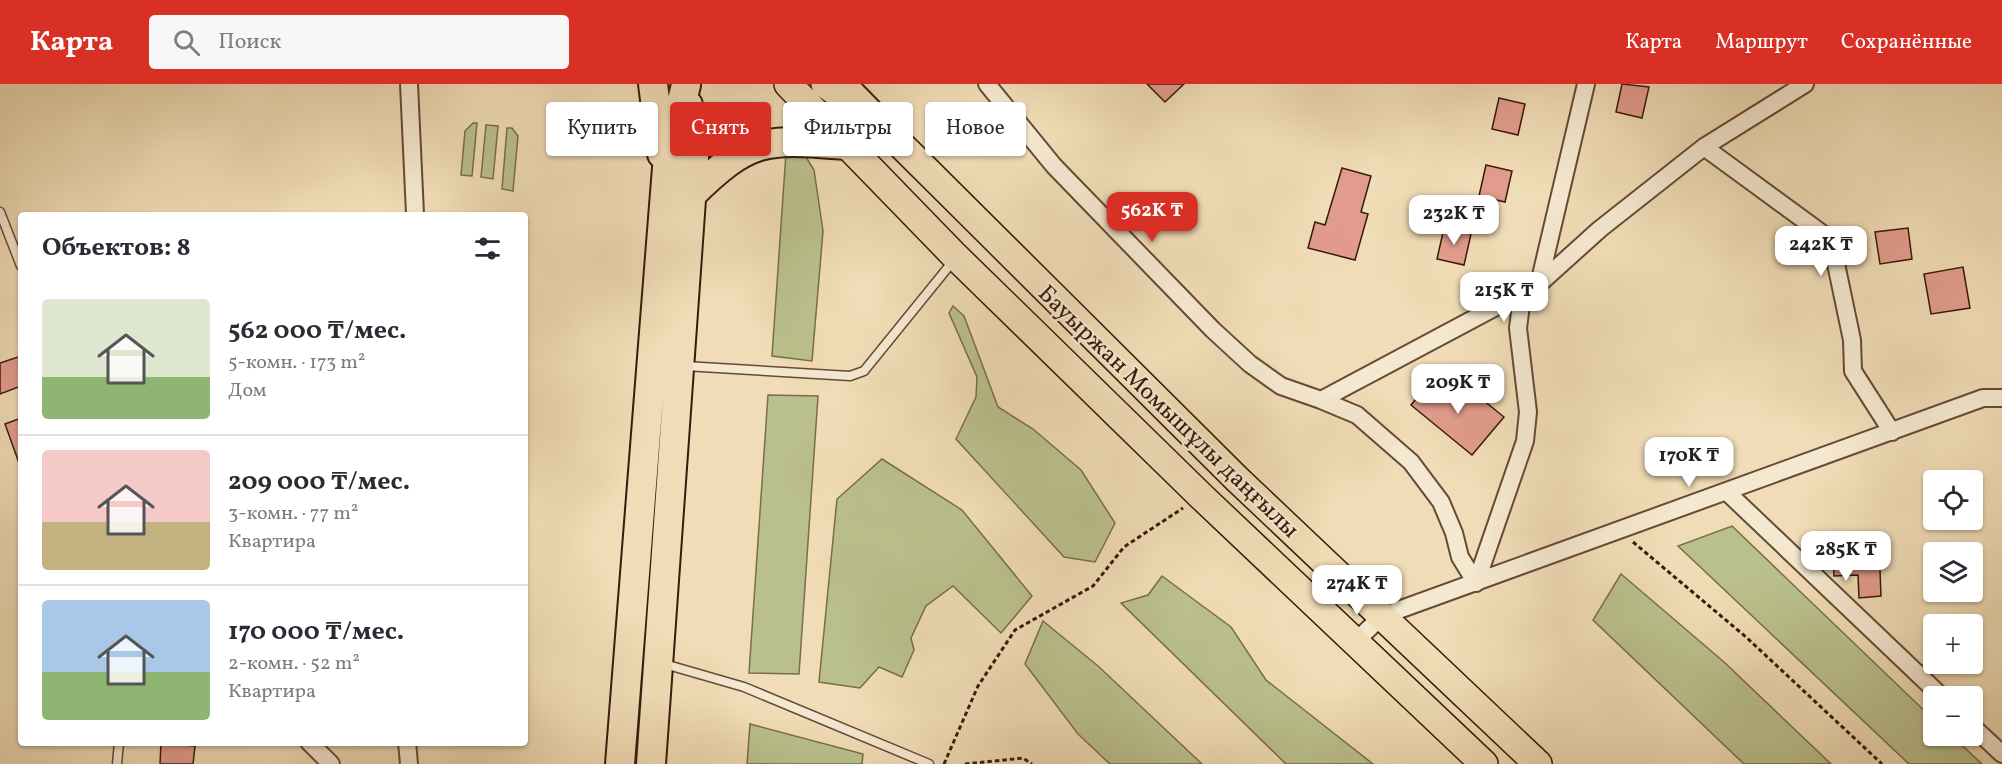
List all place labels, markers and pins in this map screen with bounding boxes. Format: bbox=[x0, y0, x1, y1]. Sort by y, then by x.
pin: 562K ₸ bbox=[1103, 192, 1201, 243]
pin: 232K ₸ bbox=[1405, 195, 1503, 246]
pin: 242K ₸ bbox=[1772, 226, 1870, 277]
pin: 215K ₸ bbox=[1455, 272, 1553, 323]
pin: 209K ₸ bbox=[1409, 364, 1507, 415]
pin: 170K ₸ bbox=[1640, 437, 1738, 488]
pin: 285K ₸ bbox=[1797, 531, 1895, 582]
pin: 274K ₸ bbox=[1308, 565, 1406, 616]

